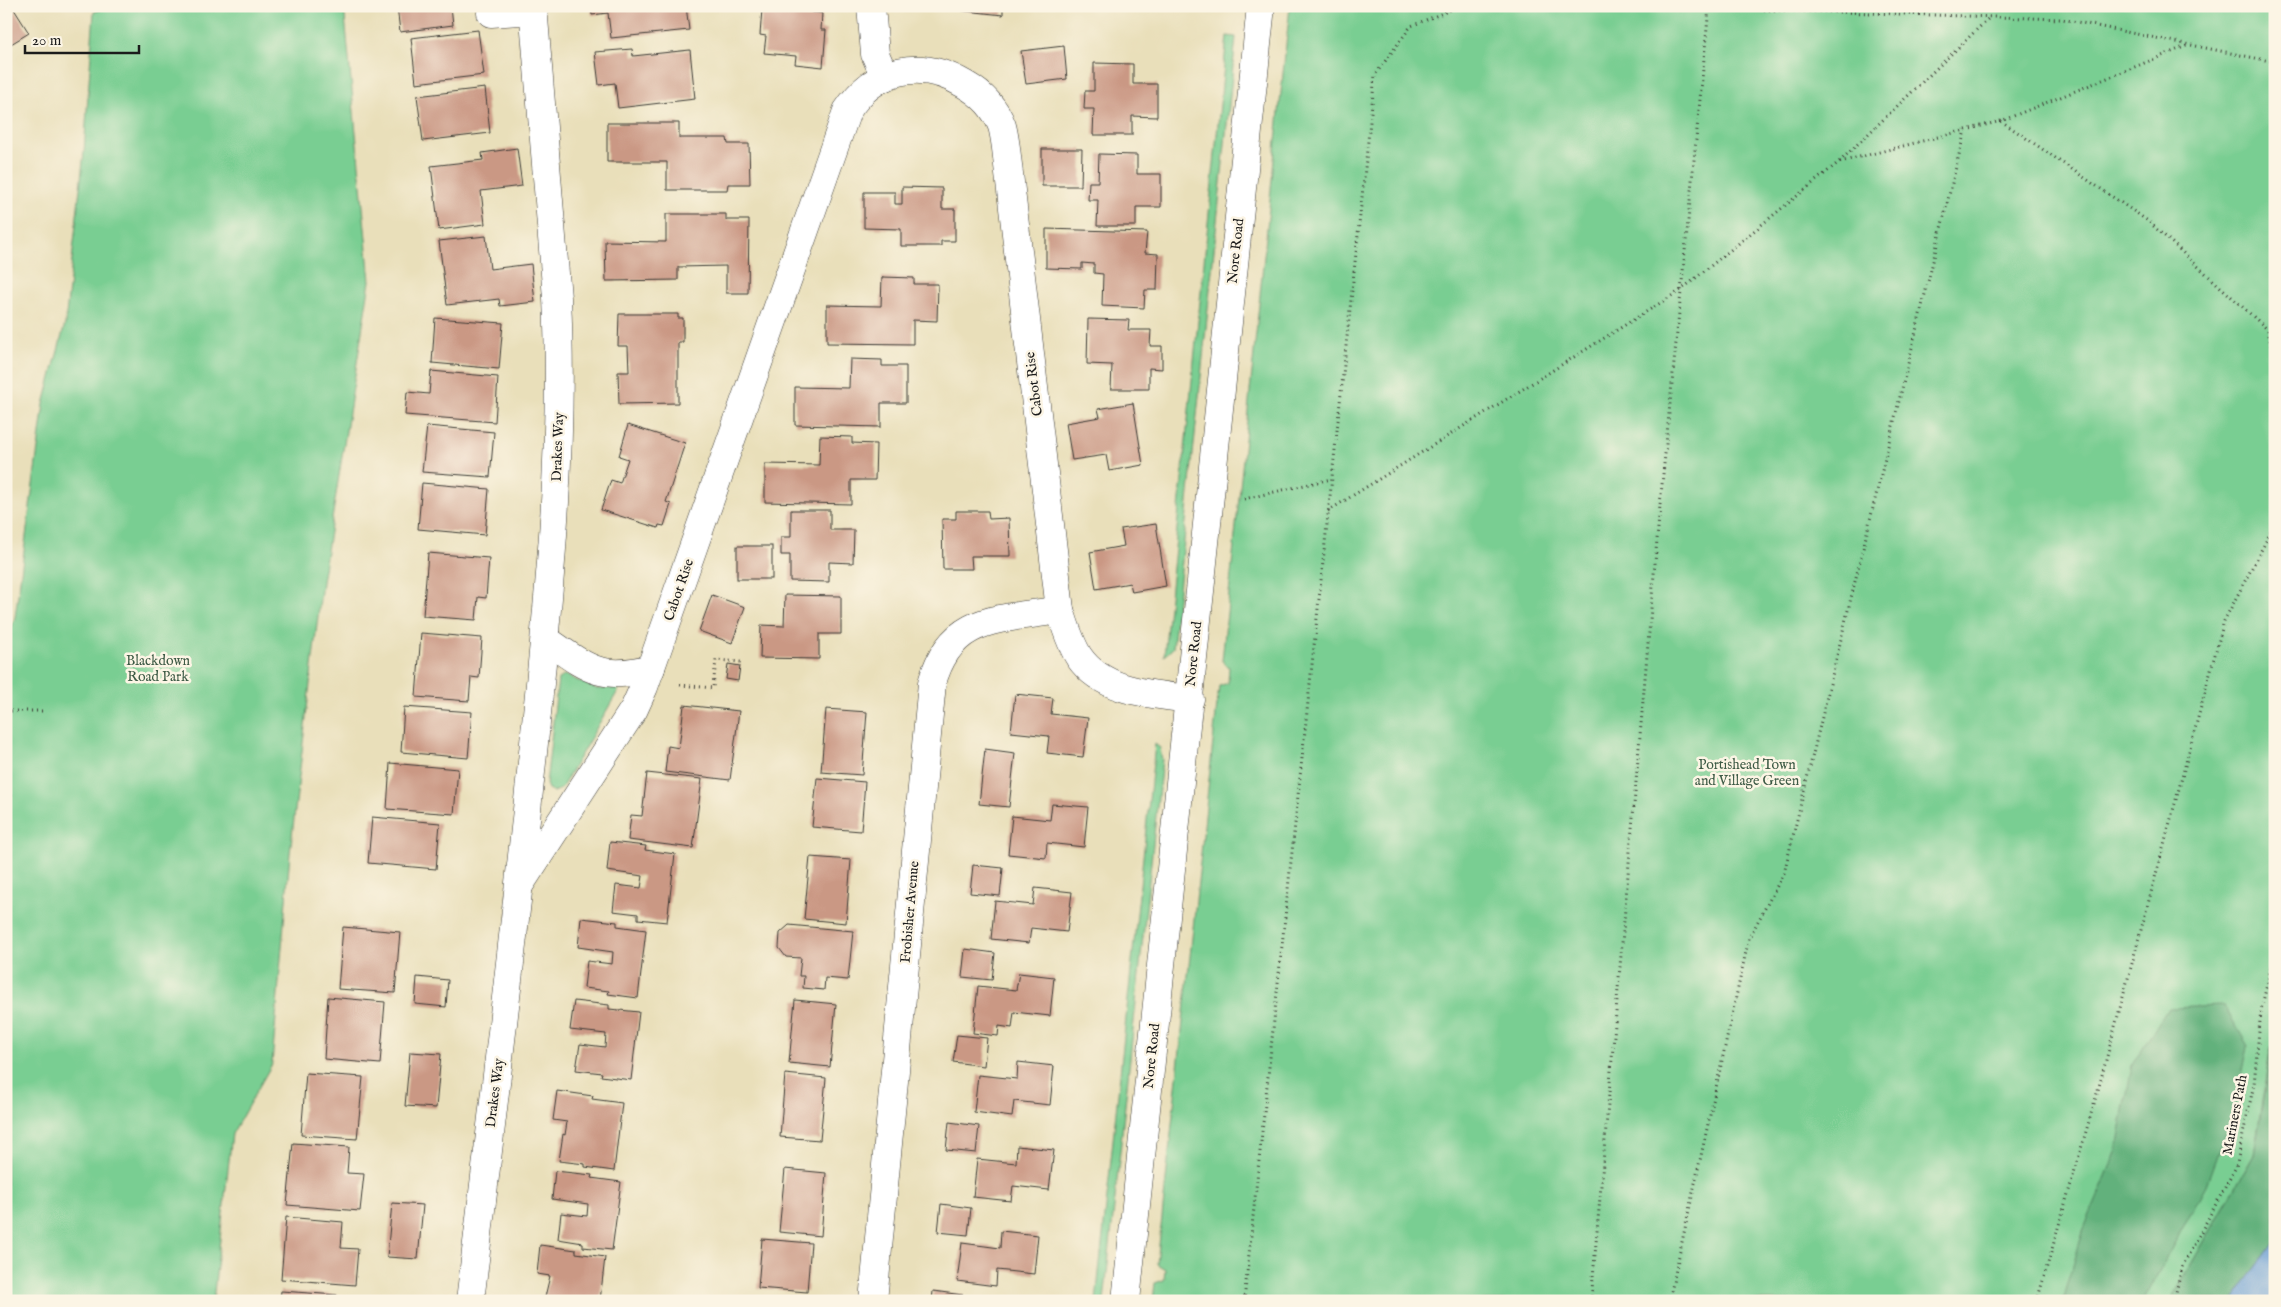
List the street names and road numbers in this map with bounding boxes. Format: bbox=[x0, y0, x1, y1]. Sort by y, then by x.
street label: Nore Road bbox=[1224, 217, 1248, 285]
street label: Cabot Rise bbox=[1021, 350, 1047, 417]
street label: Drakes Way bbox=[548, 412, 568, 482]
street label: Cabot Rise bbox=[660, 556, 698, 623]
street label: Nore Road bbox=[1182, 620, 1206, 688]
street label: Frobisher Avenue bbox=[897, 860, 923, 964]
street label: Nore Road bbox=[1140, 1022, 1164, 1090]
street label: Drakes Way bbox=[482, 1057, 508, 1129]
street label: Mariners Path bbox=[2218, 1073, 2252, 1157]

